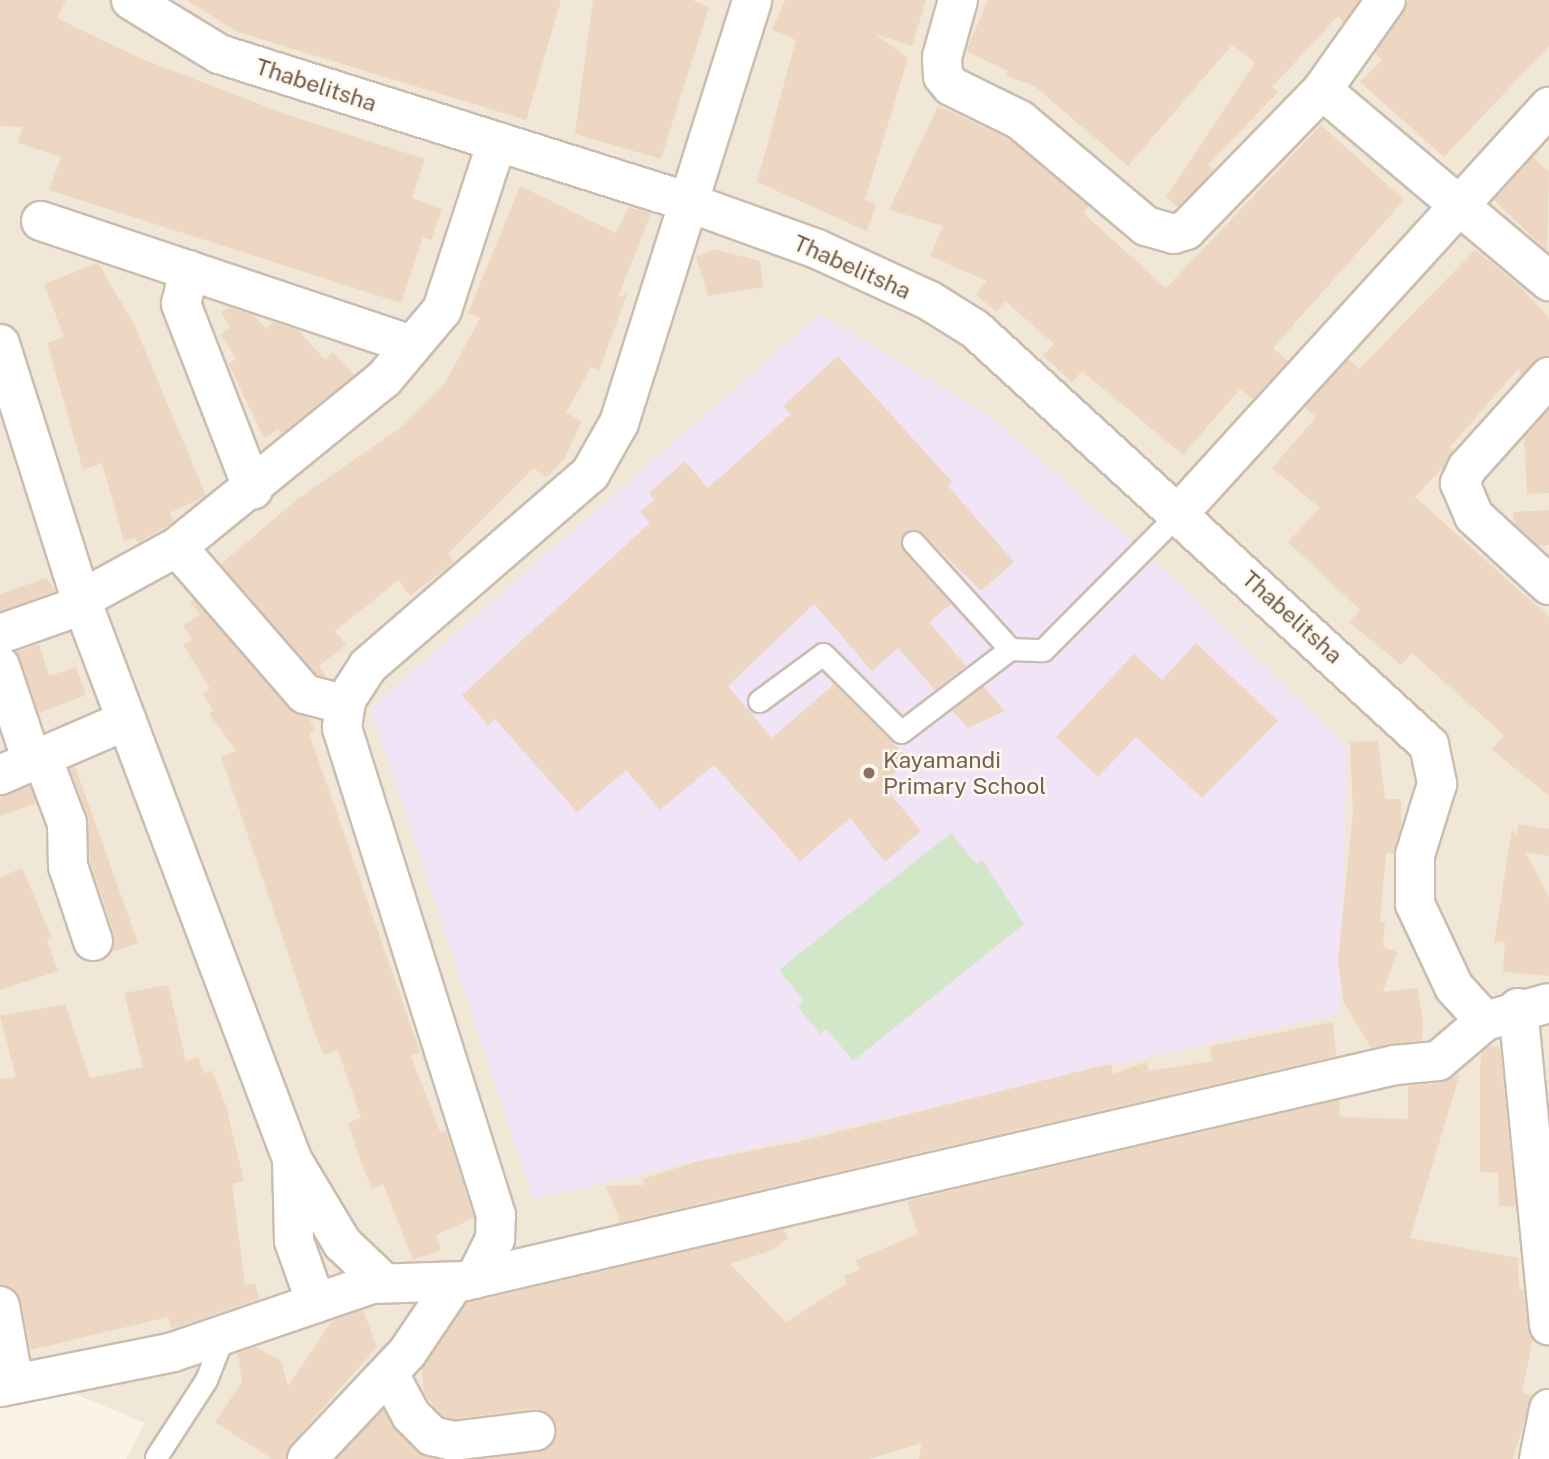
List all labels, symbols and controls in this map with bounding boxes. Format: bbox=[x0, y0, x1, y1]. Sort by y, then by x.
street label: Thabelitsha bbox=[252, 53, 380, 117]
street label: Thabelitsha bbox=[789, 229, 915, 305]
street label: Thabelitsha bbox=[1236, 565, 1348, 669]
place label: Kayamandi Primary School bbox=[883, 746, 1046, 800]
marker: Kayamandi Primary School bbox=[861, 765, 877, 781]

